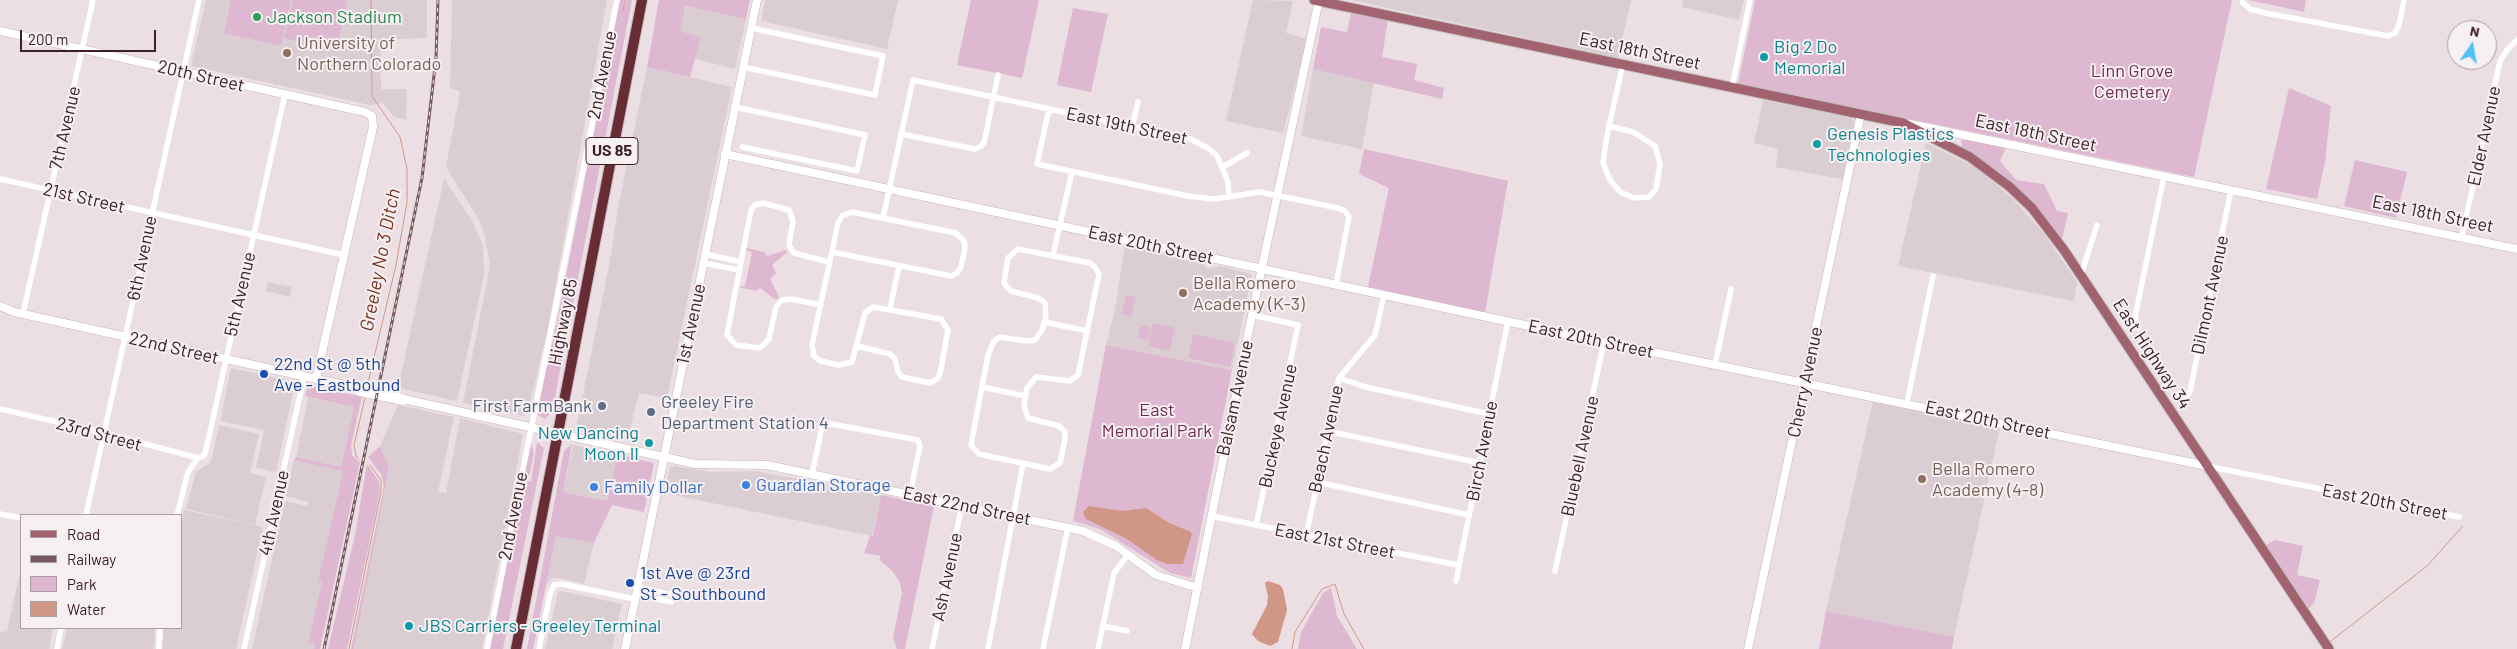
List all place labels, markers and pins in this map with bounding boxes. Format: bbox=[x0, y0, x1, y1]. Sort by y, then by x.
place label: Jackson Stadium bbox=[267, 6, 402, 28]
marker: Jackson Stadium bbox=[251, 11, 263, 23]
place label: University of Northern Colorado bbox=[297, 32, 441, 74]
place label: Big 2 Do Memorial bbox=[1774, 36, 1846, 78]
marker: University of Northern Colorado bbox=[281, 47, 293, 59]
marker: Big 2 Do Memorial bbox=[1758, 51, 1770, 63]
place label: Genesis Plastics Technologies bbox=[1827, 123, 1954, 166]
marker: Genesis Plastics Technologies bbox=[1811, 138, 1823, 150]
place label: Bella Romero Academy (K-3) bbox=[1193, 272, 1305, 314]
marker: Bella Romero Academy (K-3) bbox=[1177, 287, 1189, 299]
place label: 22nd St @ 5th Ave - Eastbound bbox=[274, 353, 400, 396]
marker: 22nd St @ 5th Ave - Eastbound bbox=[258, 368, 270, 380]
place label: Greeley Fire Department Station 4 bbox=[661, 391, 829, 434]
place label: First FarmBank bbox=[473, 395, 592, 417]
marker: First FarmBank bbox=[596, 400, 608, 412]
marker: Greeley Fire Department Station 4 bbox=[645, 406, 657, 418]
place label: New Dancing Moon II bbox=[538, 422, 639, 464]
marker: New Dancing Moon II bbox=[643, 437, 655, 449]
place label: Bella Romero Academy (4-8) bbox=[1932, 458, 2043, 500]
marker: Bella Romero Academy (4-8) bbox=[1916, 473, 1928, 485]
place label: Guardian Storage bbox=[756, 474, 891, 496]
place label: Family Dollar bbox=[604, 476, 703, 498]
marker: Guardian Storage bbox=[740, 479, 752, 491]
marker: Family Dollar bbox=[588, 481, 600, 493]
place label: 1st Ave @ 23rd St - Southbound bbox=[640, 562, 766, 604]
marker: 1st Ave @ 23rd St - Southbound bbox=[624, 577, 636, 589]
place label: JBS Carriers - Greeley Terminal bbox=[419, 615, 661, 637]
marker: JBS Carriers - Greeley Terminal bbox=[403, 620, 415, 632]

